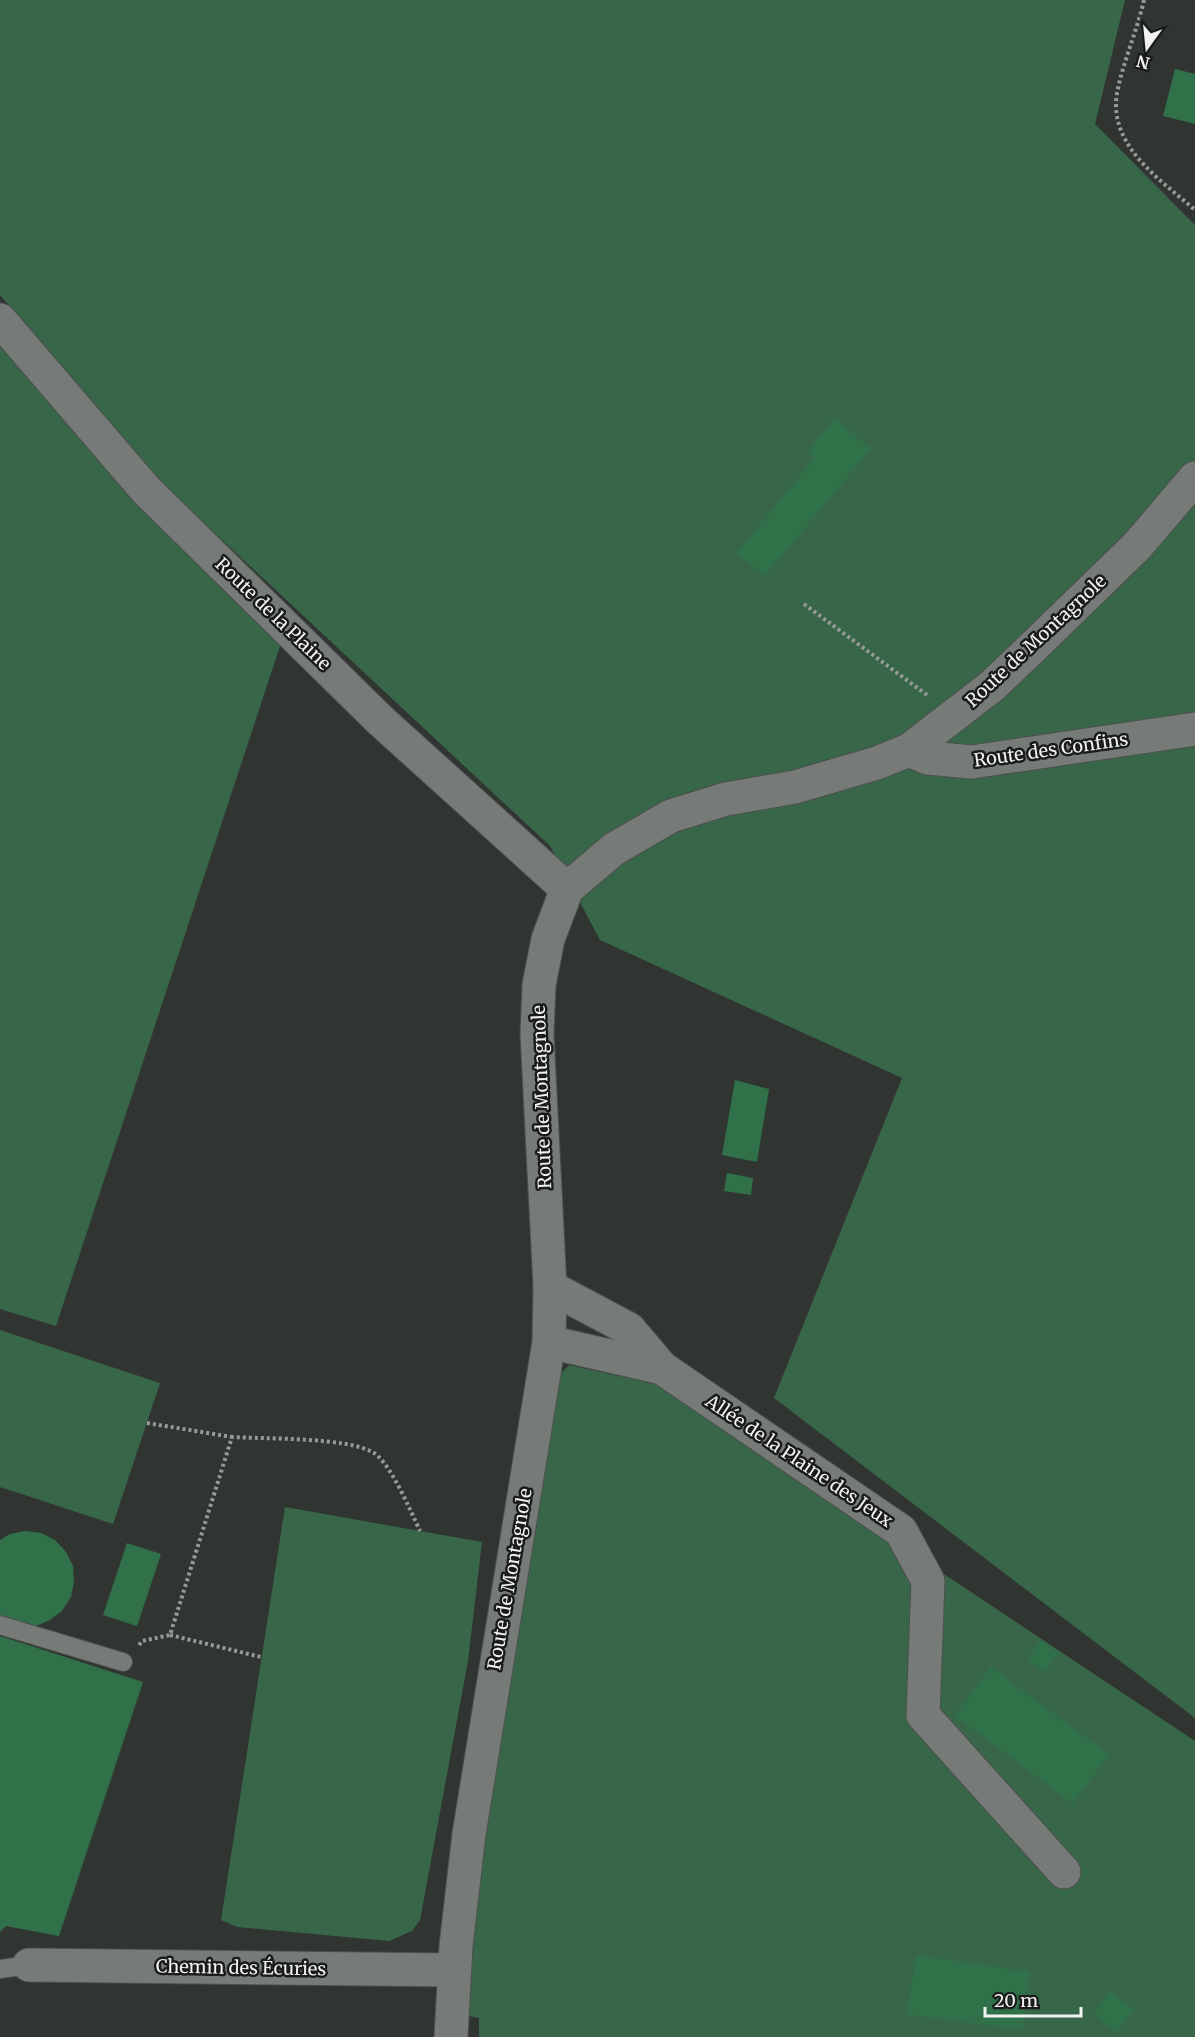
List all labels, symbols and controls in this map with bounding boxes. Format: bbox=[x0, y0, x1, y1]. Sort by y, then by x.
north arrow bbox=[1117, 18, 1177, 78]
text: N bbox=[1134, 51, 1152, 74]
street label: Route de la Plaine bbox=[211, 552, 336, 675]
street label: Route de Montagnole bbox=[961, 569, 1111, 712]
street label: Route des Confins bbox=[972, 727, 1130, 772]
street label: Route de Montagnole bbox=[527, 1005, 556, 1189]
street label: Allée de la Plaine des Jeux bbox=[700, 1389, 898, 1532]
street label: Route de Montagnole bbox=[482, 1486, 537, 1672]
street label: Chemin des Écuries bbox=[156, 1955, 327, 1980]
scale bar bbox=[985, 1980, 1081, 2018]
text: 20 m bbox=[994, 1989, 1038, 2012]

